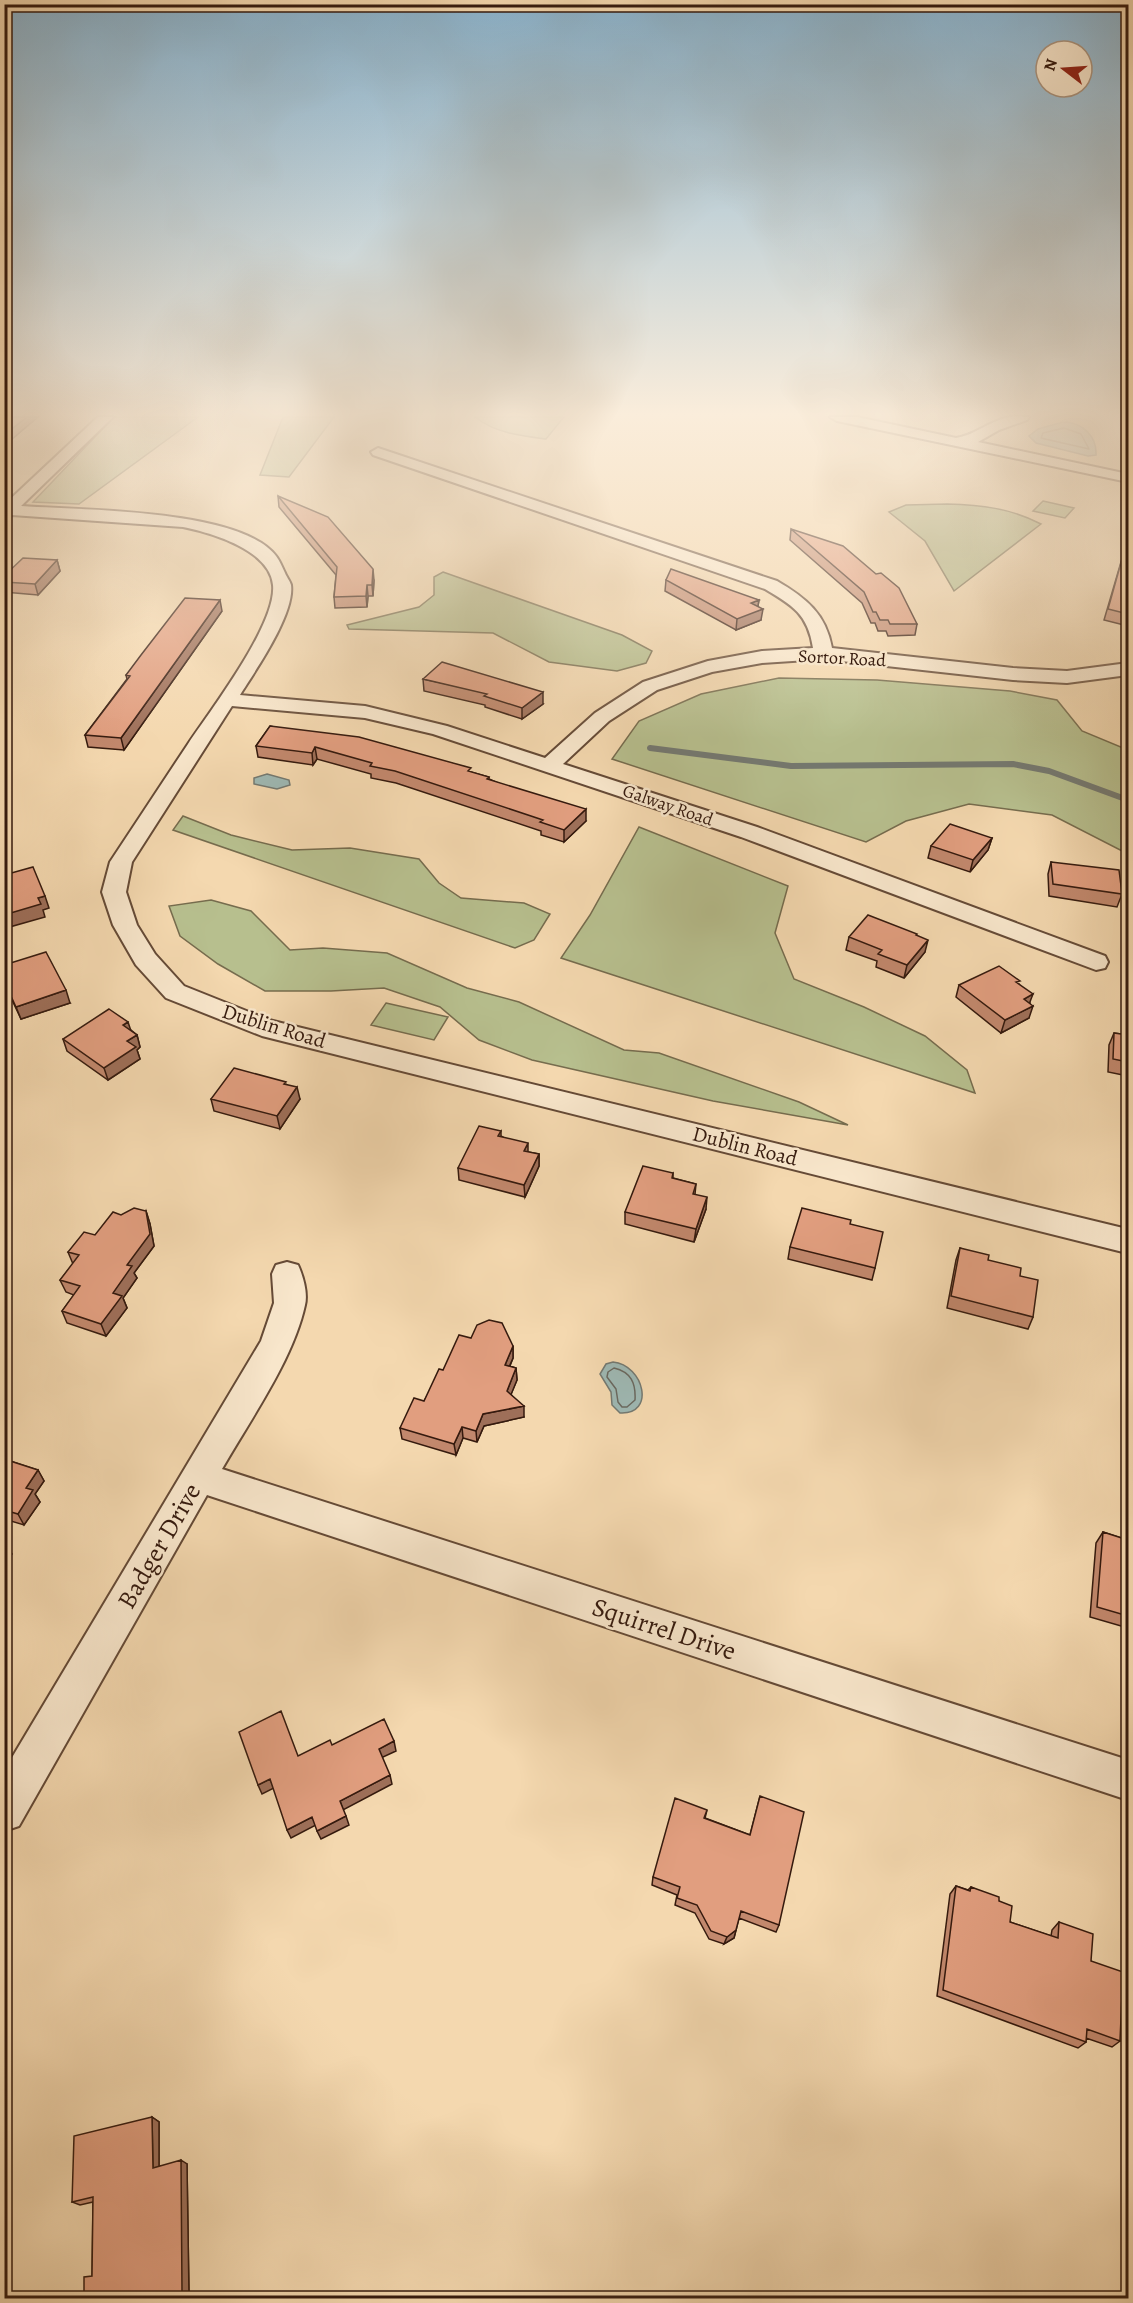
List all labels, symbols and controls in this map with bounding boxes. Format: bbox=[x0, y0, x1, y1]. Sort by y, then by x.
north arrow bbox=[1034, 39, 1094, 99]
text: N bbox=[1038, 56, 1063, 74]
street label: Sortor Road bbox=[797, 644, 887, 672]
street label: Galway Road bbox=[620, 778, 717, 832]
street label: Dublin Road bbox=[219, 997, 330, 1055]
street label: Dublin Road bbox=[690, 1119, 801, 1173]
street label: Badger Drive bbox=[109, 1477, 209, 1615]
street label: Squirrel Drive bbox=[588, 1589, 740, 1669]

